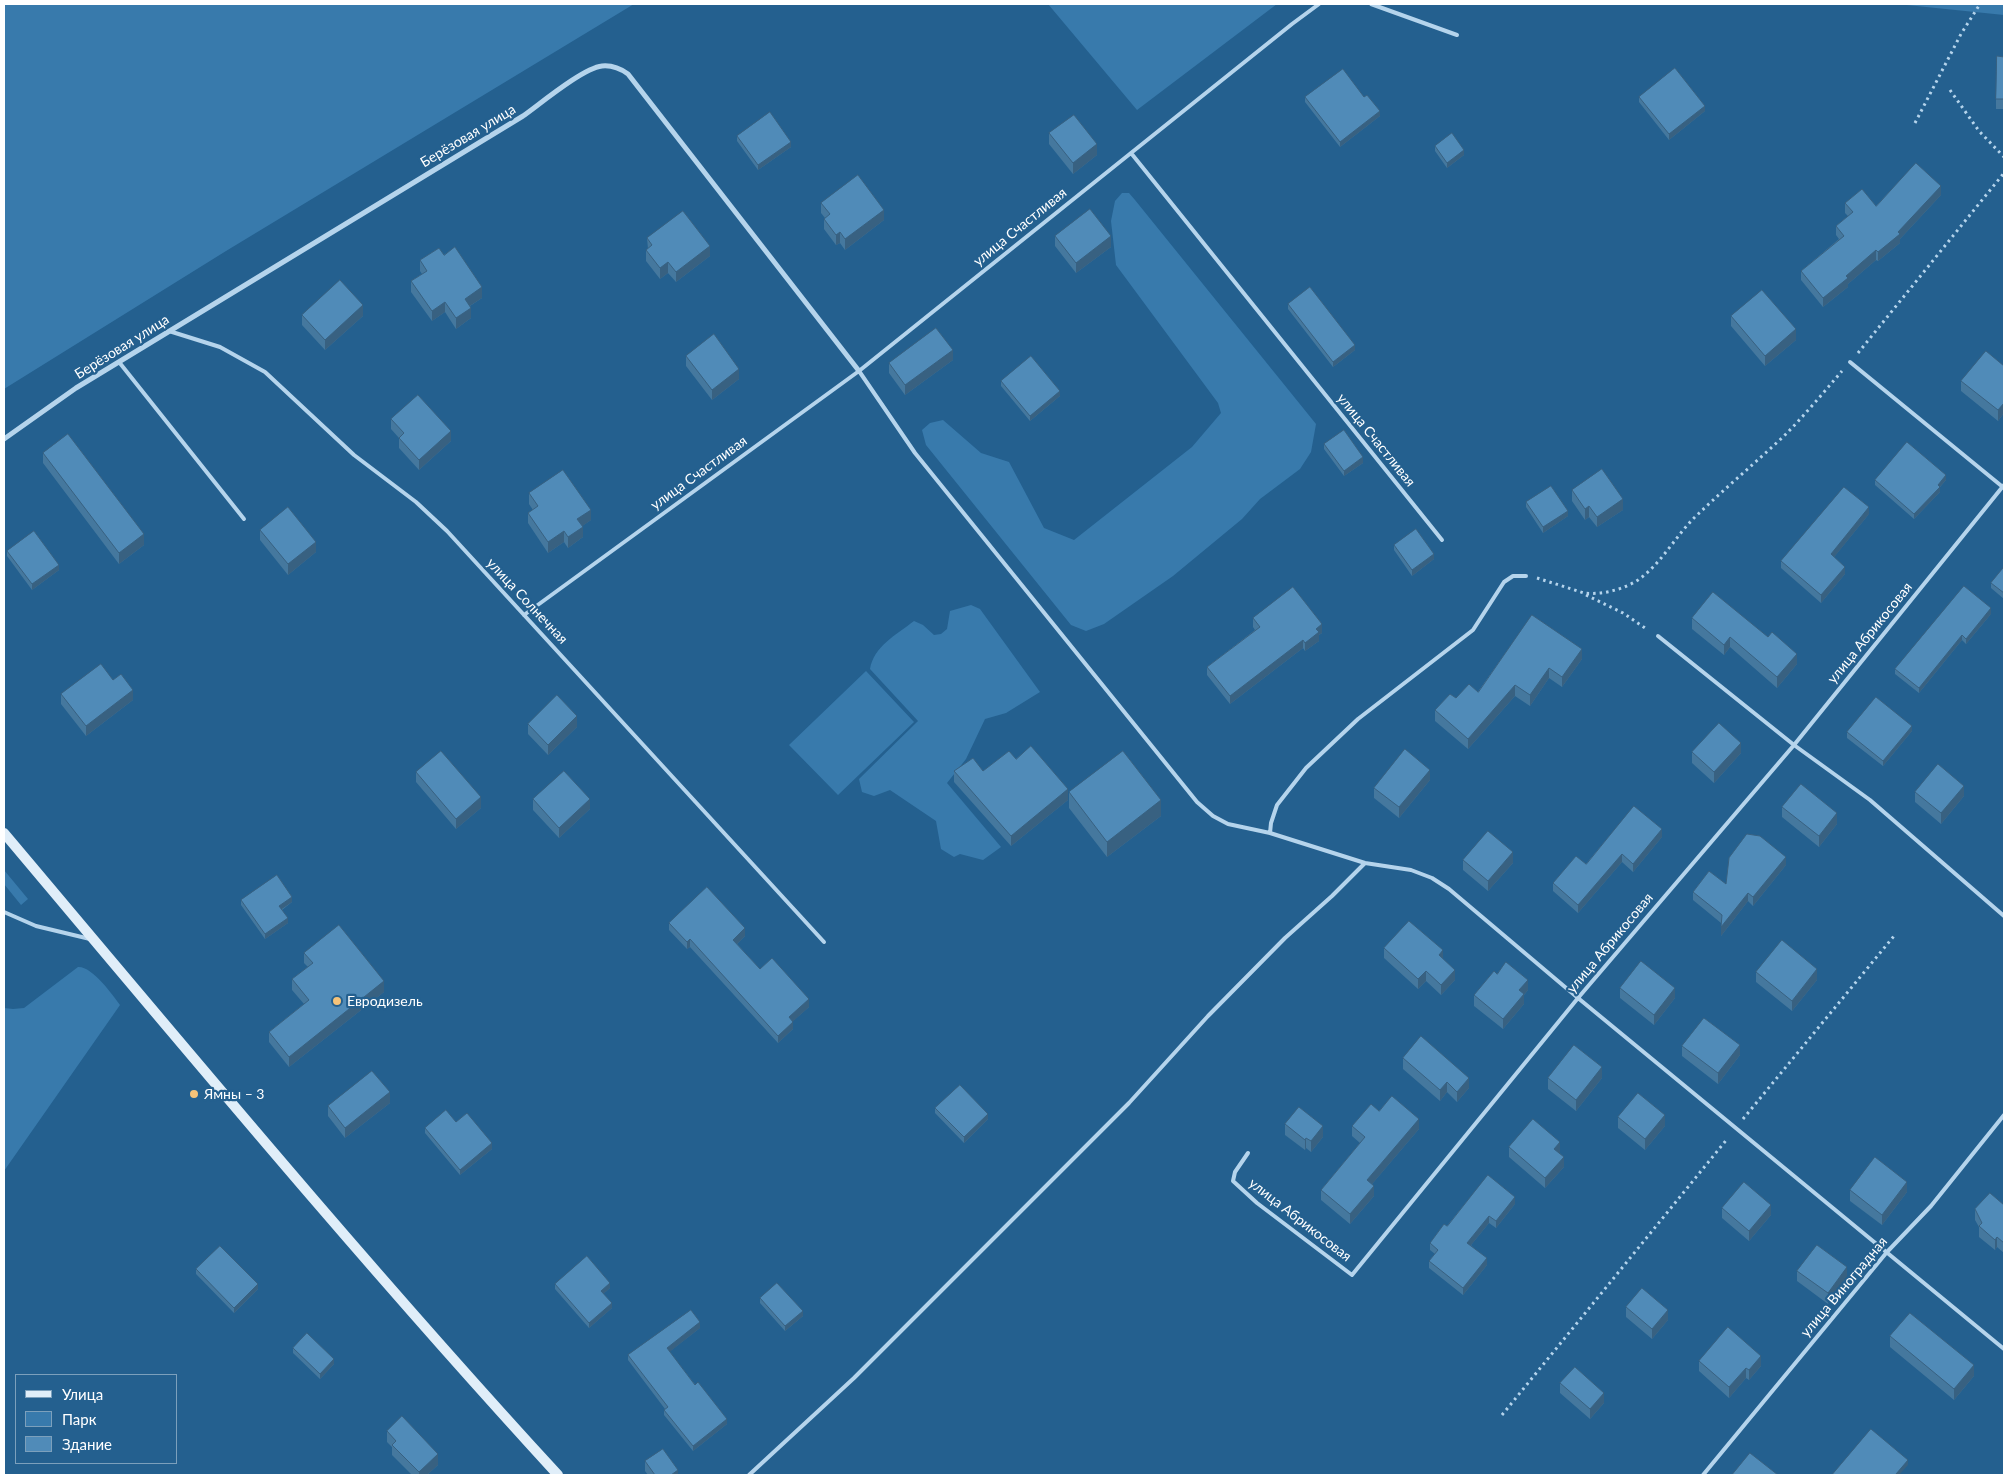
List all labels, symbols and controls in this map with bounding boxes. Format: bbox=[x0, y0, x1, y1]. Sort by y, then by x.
street label: Берёзовая улица bbox=[417, 101, 519, 171]
street label: улица Счастливая bbox=[970, 184, 1070, 270]
street label: Берёзовая улица bbox=[72, 311, 172, 383]
street label: улица Счастливая bbox=[1333, 390, 1419, 490]
street label: улица Счастливая bbox=[648, 432, 750, 514]
street label: улица Солнечная bbox=[483, 555, 571, 647]
street label: улица Абрикосовая bbox=[1824, 579, 1916, 687]
street label: улица Абрикосовая bbox=[1563, 890, 1657, 996]
place label: Евродизель bbox=[347, 993, 423, 1009]
marker: Евродизель bbox=[331, 995, 343, 1007]
place label: Ямны – 3 bbox=[204, 1086, 264, 1102]
marker: Ямны – 3 bbox=[188, 1088, 200, 1100]
street label: улица Абрикосовая bbox=[1245, 1175, 1355, 1265]
street label: улица Виноградная bbox=[1797, 1234, 1891, 1340]
legend bbox=[15, 1374, 178, 1464]
text: Улица bbox=[62, 1385, 103, 1403]
text: Парк bbox=[62, 1410, 96, 1428]
text: Здание bbox=[62, 1435, 112, 1453]

